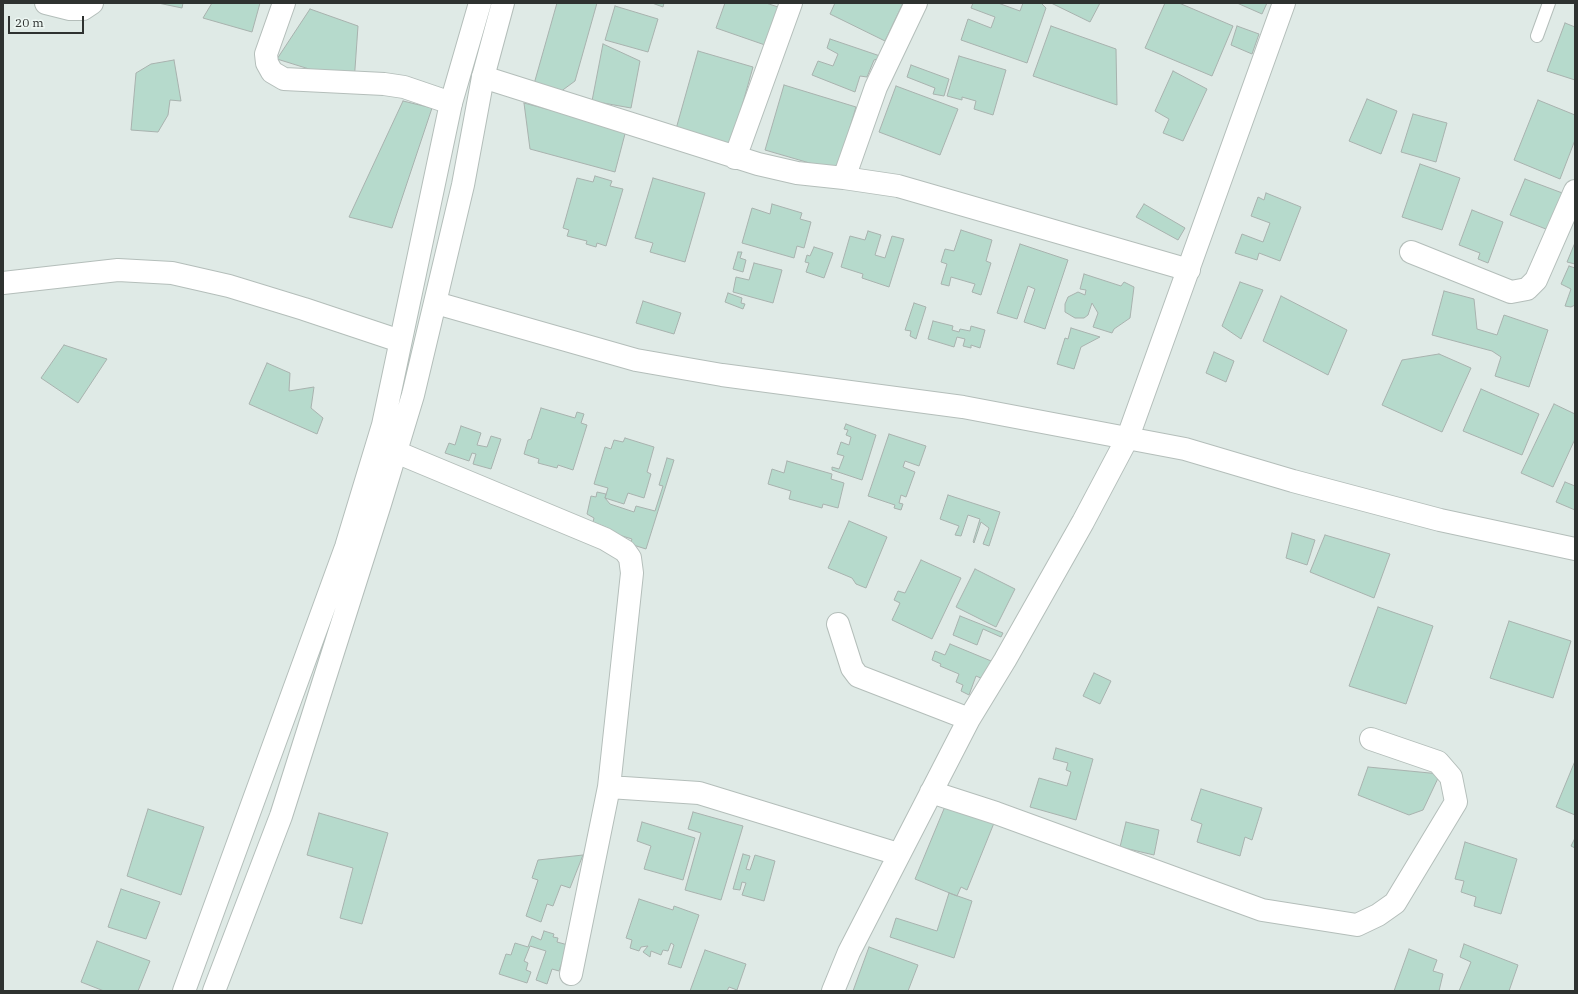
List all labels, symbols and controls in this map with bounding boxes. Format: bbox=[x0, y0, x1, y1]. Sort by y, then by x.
scale bar bbox=[10, 8, 86, 34]
text: 20 m bbox=[15, 15, 44, 30]

